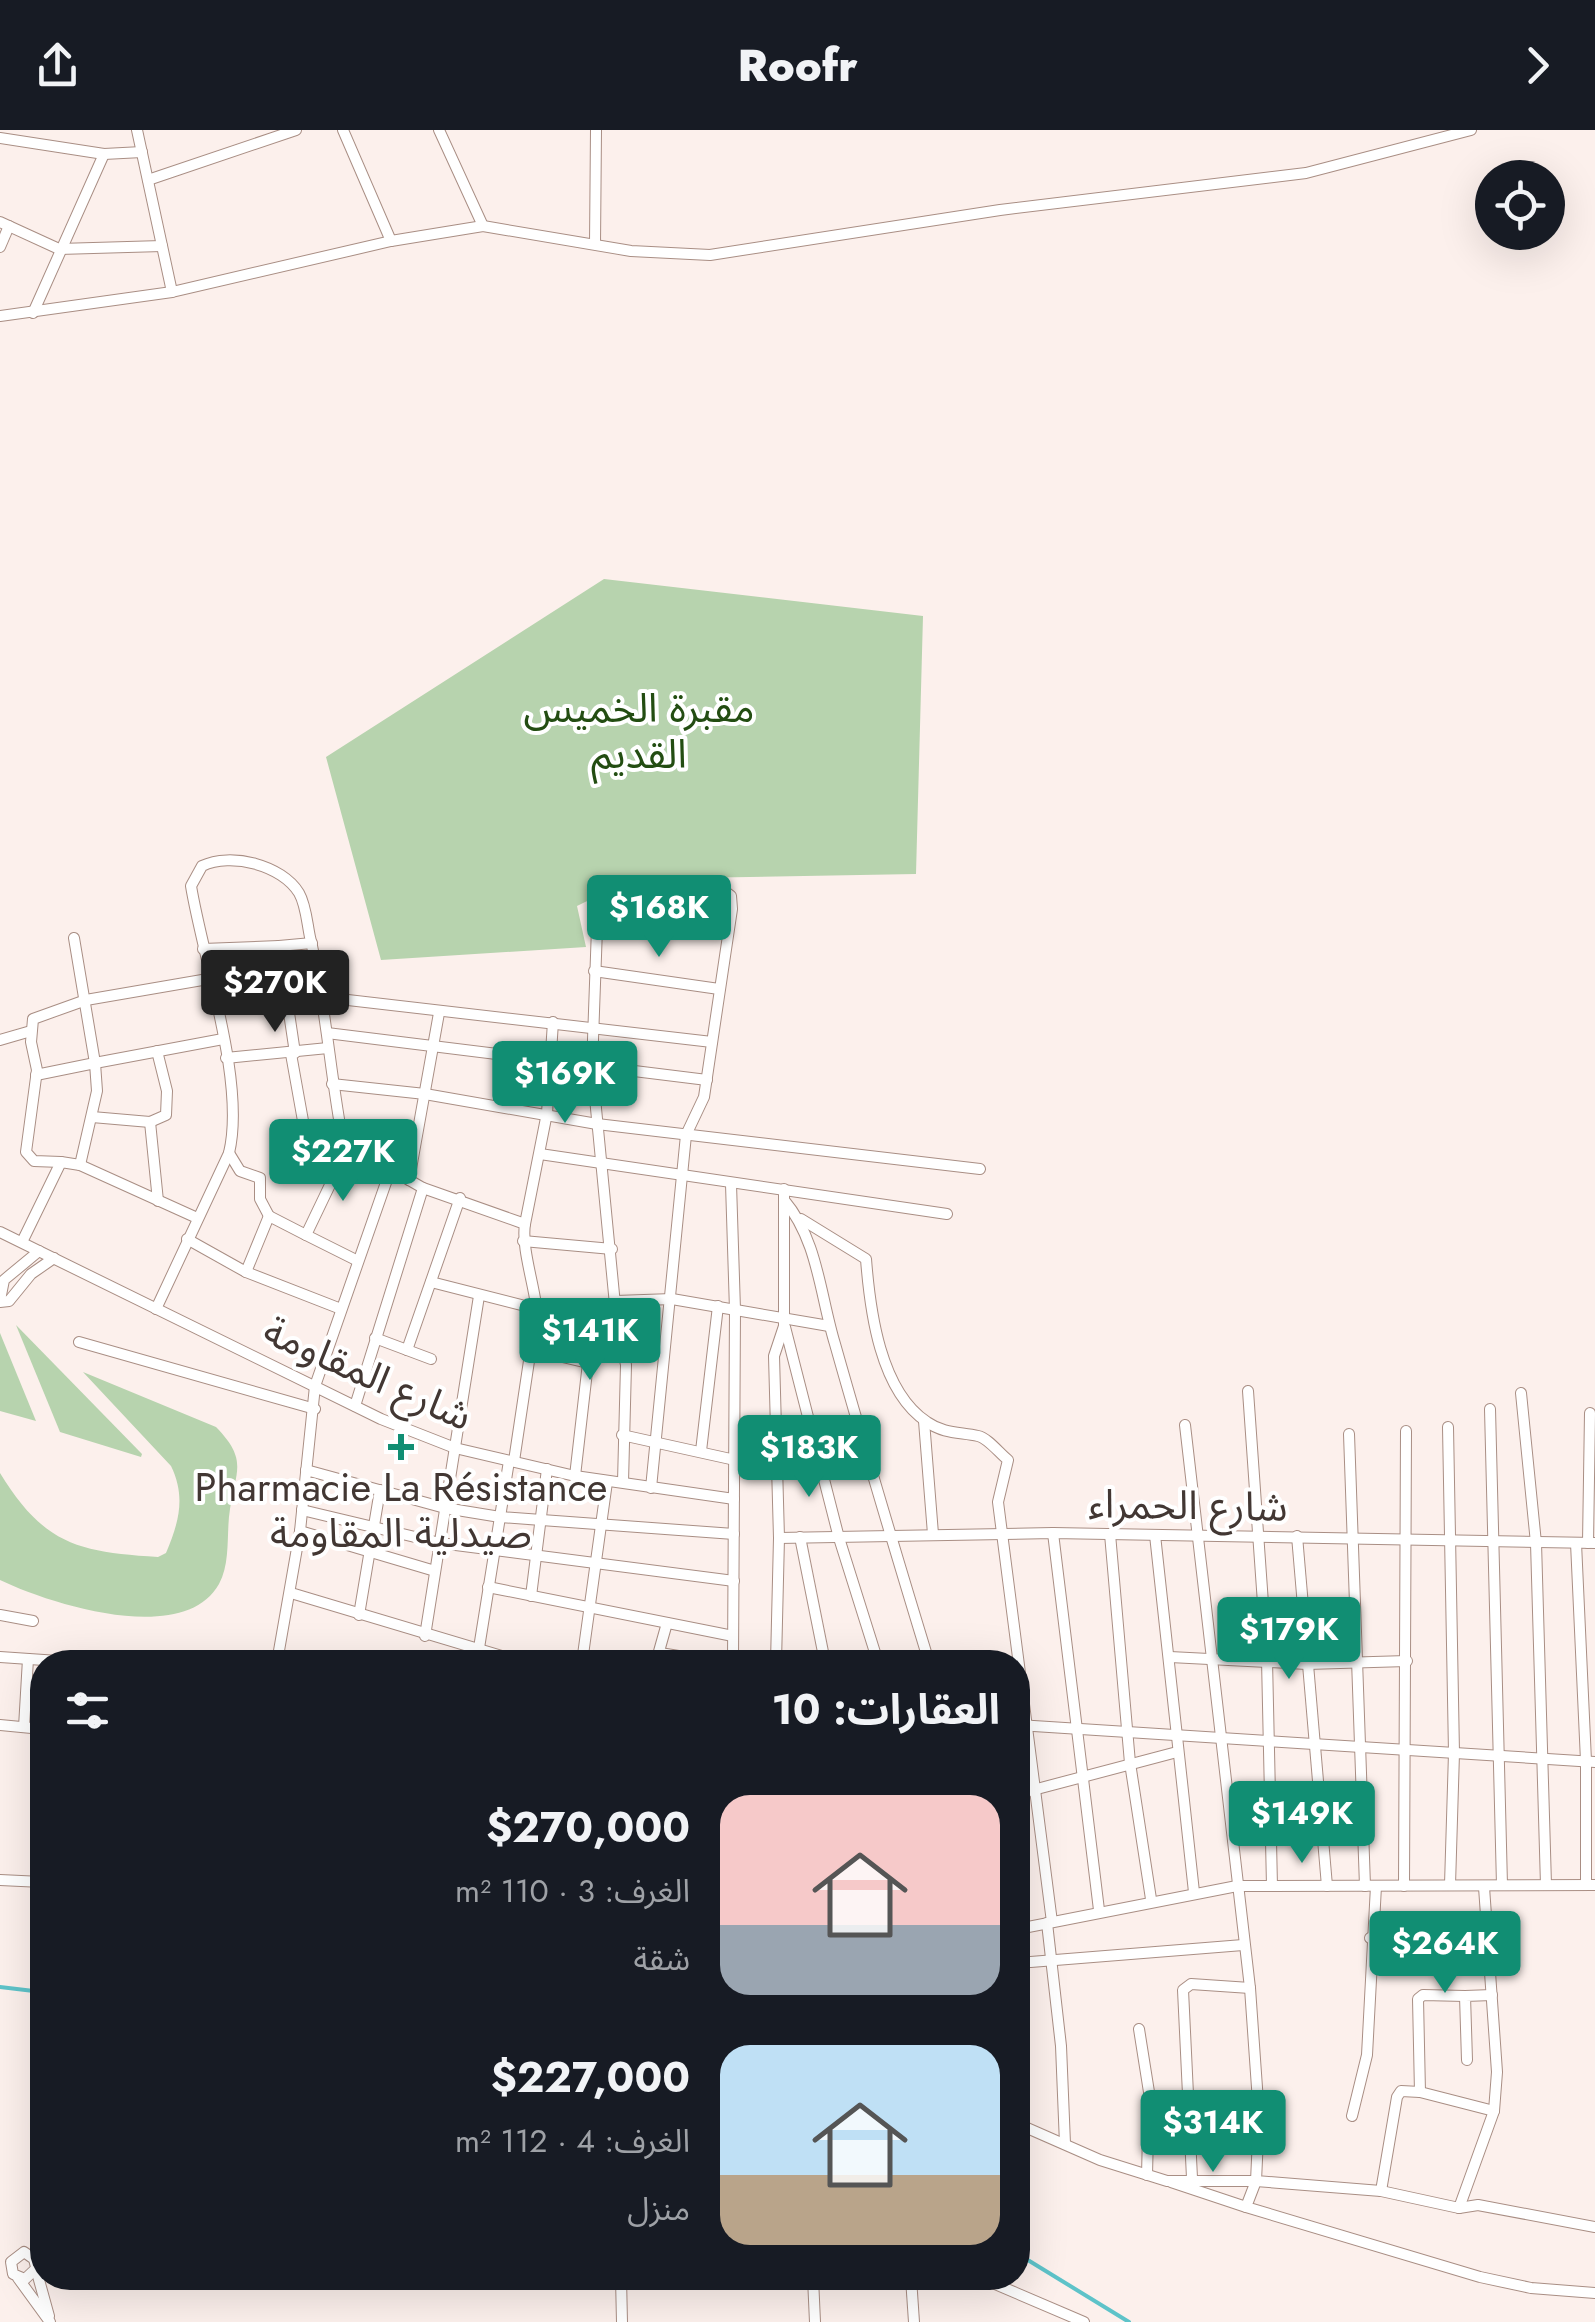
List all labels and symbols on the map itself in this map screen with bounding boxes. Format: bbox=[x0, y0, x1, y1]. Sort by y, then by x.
park label: مقبرة الخميس القديم bbox=[523, 679, 755, 784]
pin: $168K bbox=[589, 875, 729, 960]
pin: $270K bbox=[205, 950, 345, 1035]
pin: $169K bbox=[495, 1041, 635, 1126]
pin: $227K bbox=[273, 1119, 413, 1204]
pin: $141K bbox=[520, 1298, 660, 1383]
street label: شارع المقاومة bbox=[254, 1301, 482, 1446]
pin: $183K bbox=[739, 1415, 879, 1500]
marker: Pharmacie La Résistance صيدلية المقاومة bbox=[390, 1436, 412, 1458]
place label: Pharmacie La Résistance صيدلية المقاومة bbox=[195, 1458, 607, 1562]
street label: شارع الحمراء bbox=[1088, 1474, 1288, 1537]
pin: $179K bbox=[1219, 1597, 1359, 1682]
pin: $149K bbox=[1232, 1781, 1372, 1866]
pin: $264K bbox=[1375, 1911, 1515, 1996]
pin: $314K bbox=[1143, 2090, 1283, 2175]

